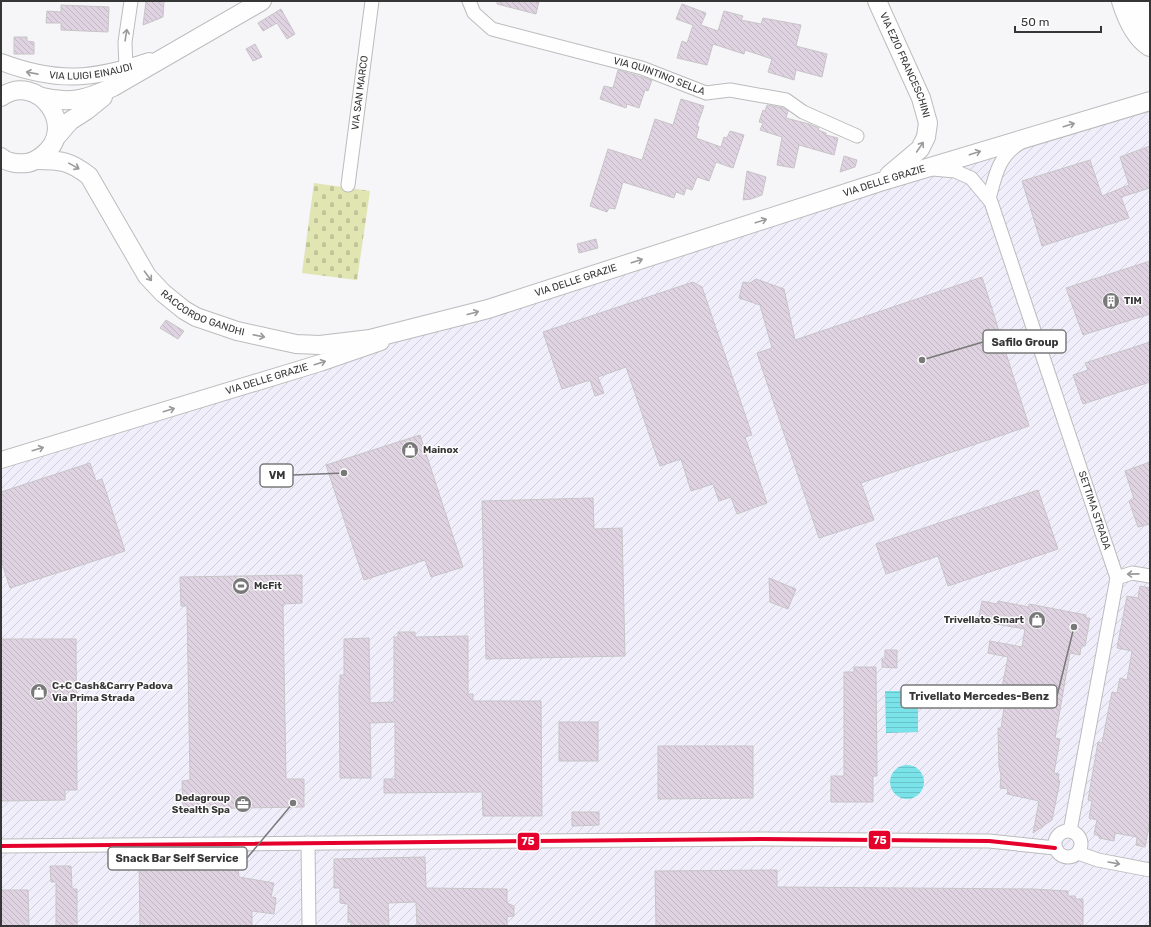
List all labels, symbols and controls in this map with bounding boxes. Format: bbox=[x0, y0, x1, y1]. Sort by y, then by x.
scale bar bbox=[1015, 8, 1101, 34]
street label: VIA EZIO FRANCESCHINI bbox=[877, 11, 932, 119]
text: 50 m bbox=[1021, 15, 1049, 29]
one-way arrow bbox=[122, 29, 130, 42]
street label: VIA SAN MARCO bbox=[349, 55, 371, 131]
street label: VIA QUINTINO SELLA bbox=[612, 55, 707, 98]
street label: VIA LUIGI EINAUDI bbox=[48, 61, 134, 83]
one-way arrow bbox=[26, 68, 39, 76]
one-way arrow bbox=[1062, 121, 1075, 128]
one-way arrow bbox=[916, 142, 924, 153]
one-way arrow bbox=[969, 149, 982, 156]
one-way arrow bbox=[68, 163, 80, 171]
street label: VIA DELLE GRAZIE bbox=[841, 163, 927, 200]
one-way arrow bbox=[754, 217, 767, 224]
one-way arrow bbox=[630, 257, 643, 264]
street label: VIA DELLE GRAZIE bbox=[533, 262, 619, 299]
one-way arrow bbox=[144, 270, 152, 281]
street label: RACCORDO GANDHI bbox=[158, 287, 246, 338]
building icon: TIM bbox=[1101, 291, 1121, 311]
place label: TIM bbox=[1124, 295, 1142, 307]
one-way arrow bbox=[466, 309, 479, 316]
callout: Safilo Group bbox=[983, 330, 1066, 353]
one-way arrow bbox=[252, 332, 265, 340]
text: Safilo Group bbox=[992, 336, 1059, 349]
one-way arrow bbox=[313, 359, 326, 366]
street label: VIA DELLE GRAZIE bbox=[224, 361, 310, 397]
one-way arrow bbox=[162, 406, 175, 413]
shop icon: Mainox bbox=[400, 440, 420, 460]
place label: Mainox bbox=[423, 444, 458, 456]
one-way arrow bbox=[32, 445, 45, 452]
callout: VM bbox=[260, 464, 293, 487]
text: VM bbox=[269, 469, 285, 482]
street label: SETTIMA STRADA bbox=[1076, 469, 1113, 551]
one-way arrow bbox=[1127, 571, 1140, 578]
sports icon: McFit bbox=[231, 576, 251, 596]
place label: McFit bbox=[254, 580, 282, 592]
shop icon: Trivellato Smart bbox=[1027, 610, 1047, 630]
place label: Trivellato Smart bbox=[944, 614, 1024, 626]
place label: C+C Cash&Carry Padova Via Prima Strada bbox=[52, 680, 173, 704]
shop icon: C+C Cash&Carry Padova Via Prima Strada bbox=[29, 682, 49, 702]
callout: Trivellato Mercedes-Benz bbox=[901, 685, 1057, 708]
text: Trivellato Mercedes-Benz bbox=[909, 690, 1049, 703]
place label: Dedagroup Stealth Spa bbox=[172, 792, 230, 816]
office icon: Dedagroup Stealth Spa bbox=[233, 794, 253, 814]
line badge: 75 bbox=[868, 830, 891, 850]
line badge: 75 bbox=[517, 832, 540, 851]
text: 75 bbox=[873, 834, 887, 847]
text: 75 bbox=[521, 835, 535, 848]
callout: Snack Bar Self Service bbox=[108, 847, 247, 870]
text: Snack Bar Self Service bbox=[116, 852, 239, 865]
one-way arrow bbox=[1107, 859, 1120, 867]

